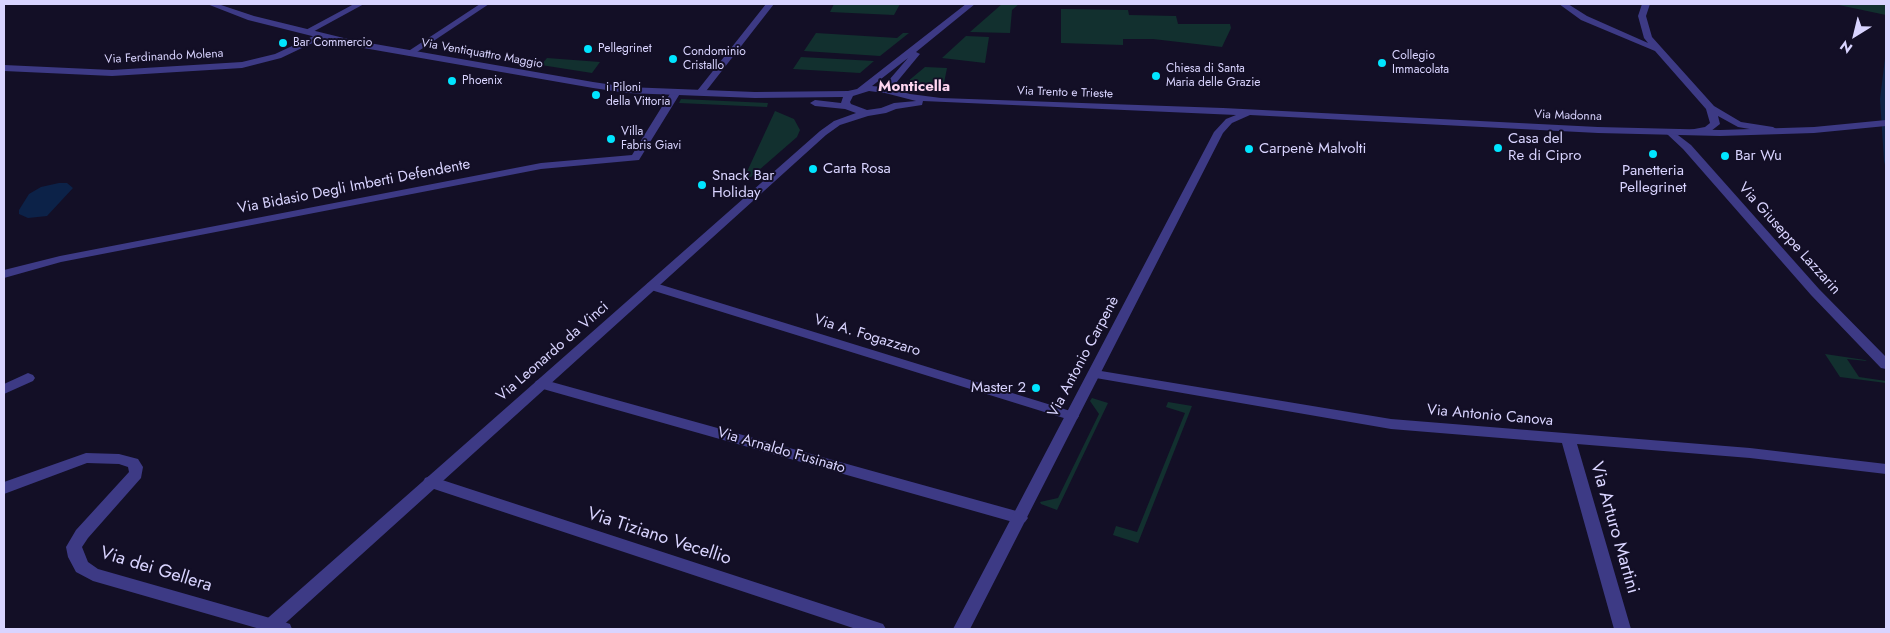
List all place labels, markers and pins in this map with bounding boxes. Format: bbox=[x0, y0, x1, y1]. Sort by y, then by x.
place label: Bar Commercio bbox=[293, 36, 372, 50]
marker: Bar Commercio bbox=[277, 37, 289, 49]
place label: Pellegrinet bbox=[598, 42, 652, 56]
marker: Pellegrinet bbox=[582, 43, 594, 55]
place label: Condominio Cristallo bbox=[683, 45, 746, 73]
place label: Collegio Immacolata bbox=[1392, 49, 1449, 77]
marker: Condominio Cristallo bbox=[667, 53, 679, 65]
marker: Collegio Immacolata bbox=[1376, 57, 1388, 69]
place label: Chiesa di Santa Maria delle Grazie bbox=[1166, 62, 1260, 90]
marker: Chiesa di Santa Maria delle Grazie bbox=[1150, 70, 1162, 82]
place label: Phoenix bbox=[462, 74, 502, 88]
marker: Phoenix bbox=[446, 75, 458, 87]
place label: i Piloni della Vittoria bbox=[606, 81, 670, 109]
marker: i Piloni della Vittoria bbox=[590, 89, 602, 101]
place label: Villa Fabris Giavi bbox=[621, 125, 681, 153]
place label: Casa del Re di Cipro bbox=[1508, 130, 1581, 165]
marker: Villa Fabris Giavi bbox=[605, 133, 617, 145]
place label: Carpenè Malvolti bbox=[1259, 140, 1366, 158]
marker: Casa del Re di Cipro bbox=[1492, 142, 1504, 154]
marker: Carpenè Malvolti bbox=[1243, 143, 1255, 155]
place label: Bar Wu bbox=[1735, 147, 1782, 165]
marker: Panetteria Pellegrinet bbox=[1647, 148, 1659, 160]
marker: Bar Wu bbox=[1719, 150, 1731, 162]
place label: Carta Rosa bbox=[823, 160, 891, 178]
place label: Panetteria Pellegrinet bbox=[1620, 162, 1686, 197]
marker: Carta Rosa bbox=[807, 163, 819, 175]
place label: Snack Bar Holiday bbox=[712, 167, 774, 202]
marker: Snack Bar Holiday bbox=[696, 179, 708, 191]
place label: Master 2 bbox=[971, 379, 1026, 397]
marker: Master 2 bbox=[1030, 382, 1042, 394]

